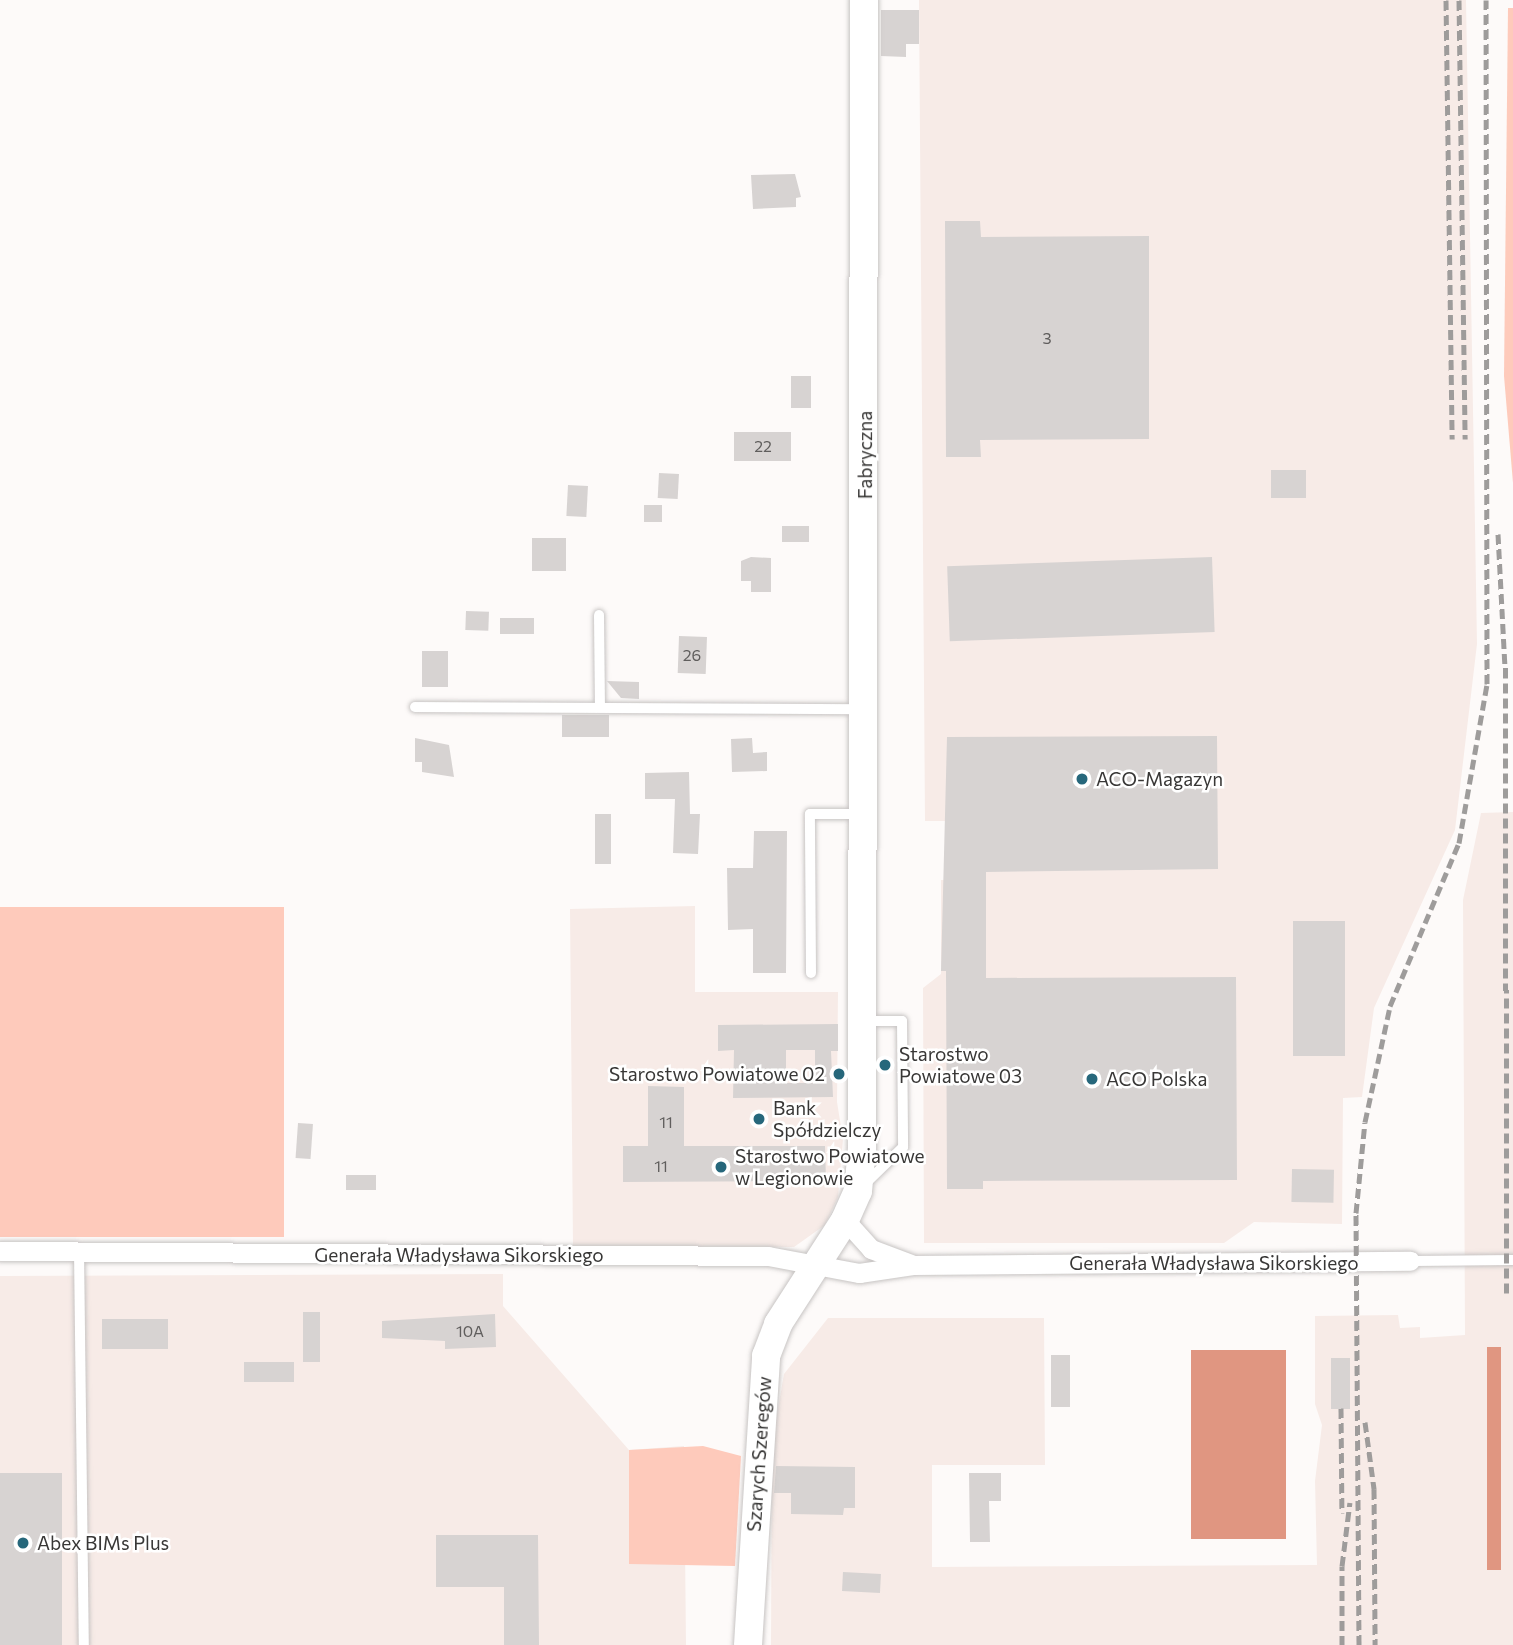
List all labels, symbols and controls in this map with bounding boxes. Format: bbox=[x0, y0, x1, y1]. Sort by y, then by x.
house number: 3 bbox=[1042, 328, 1052, 348]
street label: Fabryczna bbox=[854, 411, 876, 499]
house number: 22 bbox=[754, 436, 772, 456]
house number: 26 bbox=[683, 645, 701, 665]
place label: ACO-Magazyn bbox=[1096, 768, 1223, 790]
marker: ACO-Magazyn bbox=[1074, 771, 1090, 787]
place label: Starostwo Powiatowe 03 bbox=[899, 1043, 1022, 1087]
marker: Starostwo Powiatowe 03 bbox=[877, 1057, 893, 1073]
place label: Starostwo Powiatowe 02 bbox=[609, 1063, 825, 1085]
marker: Starostwo Powiatowe 02 bbox=[831, 1066, 847, 1082]
place label: ACO Polska bbox=[1106, 1068, 1207, 1090]
marker: ACO Polska bbox=[1084, 1071, 1100, 1087]
place label: Bank Spółdzielczy bbox=[773, 1097, 881, 1141]
marker: Bank Spółdzielczy bbox=[751, 1111, 767, 1127]
house number: 11 bbox=[659, 1112, 673, 1132]
place label: Starostwo Powiatowe w Legionowie bbox=[735, 1145, 925, 1189]
house number: 11 bbox=[654, 1156, 668, 1176]
marker: Starostwo Powiatowe w Legionowie bbox=[713, 1159, 729, 1175]
street label: Generała Władysława Sikorskiego bbox=[314, 1244, 604, 1266]
street label: Generała Władysława Sikorskiego bbox=[1069, 1252, 1359, 1274]
house number: 10A bbox=[456, 1321, 484, 1341]
street label: Szarych Szeregów bbox=[742, 1376, 776, 1532]
place label: Abex BIMs Plus bbox=[37, 1532, 169, 1554]
marker: Abex BIMs Plus bbox=[15, 1535, 31, 1551]

